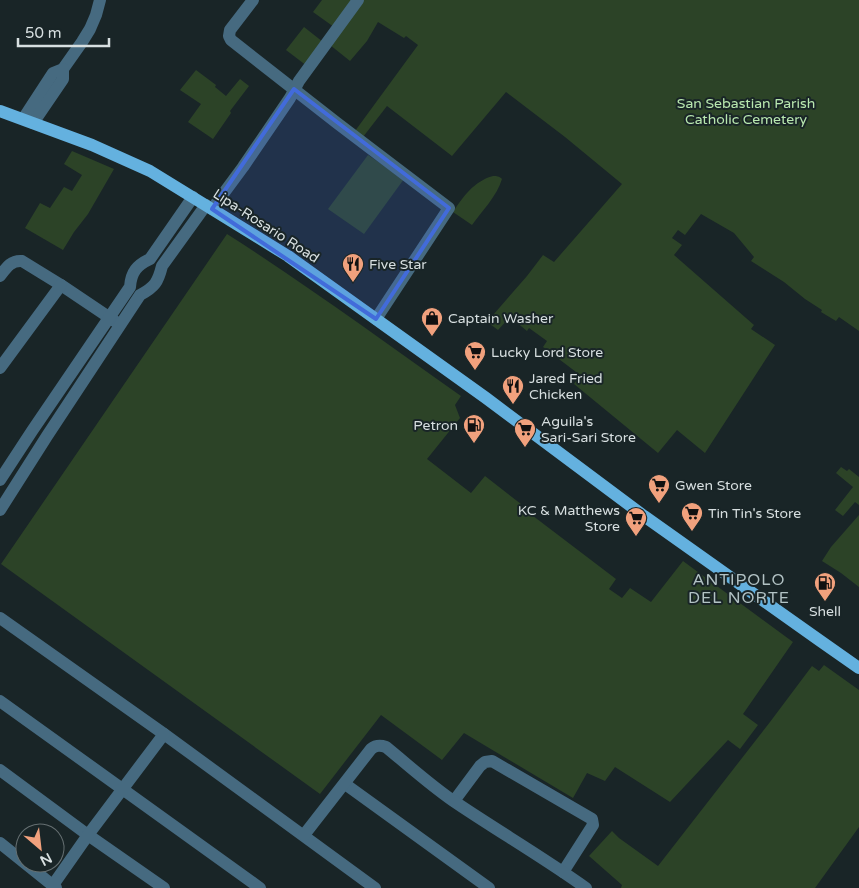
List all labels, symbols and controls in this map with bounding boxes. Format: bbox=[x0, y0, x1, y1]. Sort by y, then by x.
scale bar bbox=[18, 15, 109, 47]
text: 50 m bbox=[25, 24, 62, 42]
park label: San Sebastian Parish Catholic Cemetery bbox=[677, 95, 815, 128]
street label: Lipa-Rosario Road bbox=[210, 185, 322, 267]
restaurant icon: Five Star bbox=[341, 252, 365, 283]
place label: Five Star bbox=[369, 256, 427, 273]
shop icon: Captain Washer bbox=[420, 306, 444, 337]
place label: Captain Washer bbox=[448, 310, 554, 327]
supermarket icon: Lucky Lord Store bbox=[463, 340, 487, 371]
place label: Lucky Lord Store bbox=[491, 344, 603, 361]
place label: Jared Fried Chicken bbox=[529, 370, 603, 403]
restaurant icon: Jared Fried Chicken bbox=[501, 374, 525, 405]
fuel station icon: Petron bbox=[462, 413, 486, 444]
place label: Aguila's Sari-Sari Store bbox=[541, 413, 636, 446]
place label: Petron bbox=[413, 417, 458, 434]
supermarket icon: Aguila's Sari-Sari Store bbox=[513, 417, 537, 448]
supermarket icon: Gwen Store bbox=[647, 473, 671, 504]
place label: Gwen Store bbox=[675, 477, 752, 494]
supermarket icon: Tin Tin's Store bbox=[680, 501, 704, 532]
place label: KC & Matthews Store bbox=[518, 502, 620, 535]
place label: Tin Tin's Store bbox=[708, 505, 801, 522]
supermarket icon: KC & Matthews Store bbox=[624, 506, 648, 537]
district label: ANTIPOLO DEL NORTE bbox=[688, 570, 790, 608]
fuel station icon: Shell bbox=[813, 571, 837, 602]
place label: Shell bbox=[809, 603, 841, 620]
north arrow bbox=[15, 823, 65, 873]
text: N bbox=[37, 849, 55, 869]

